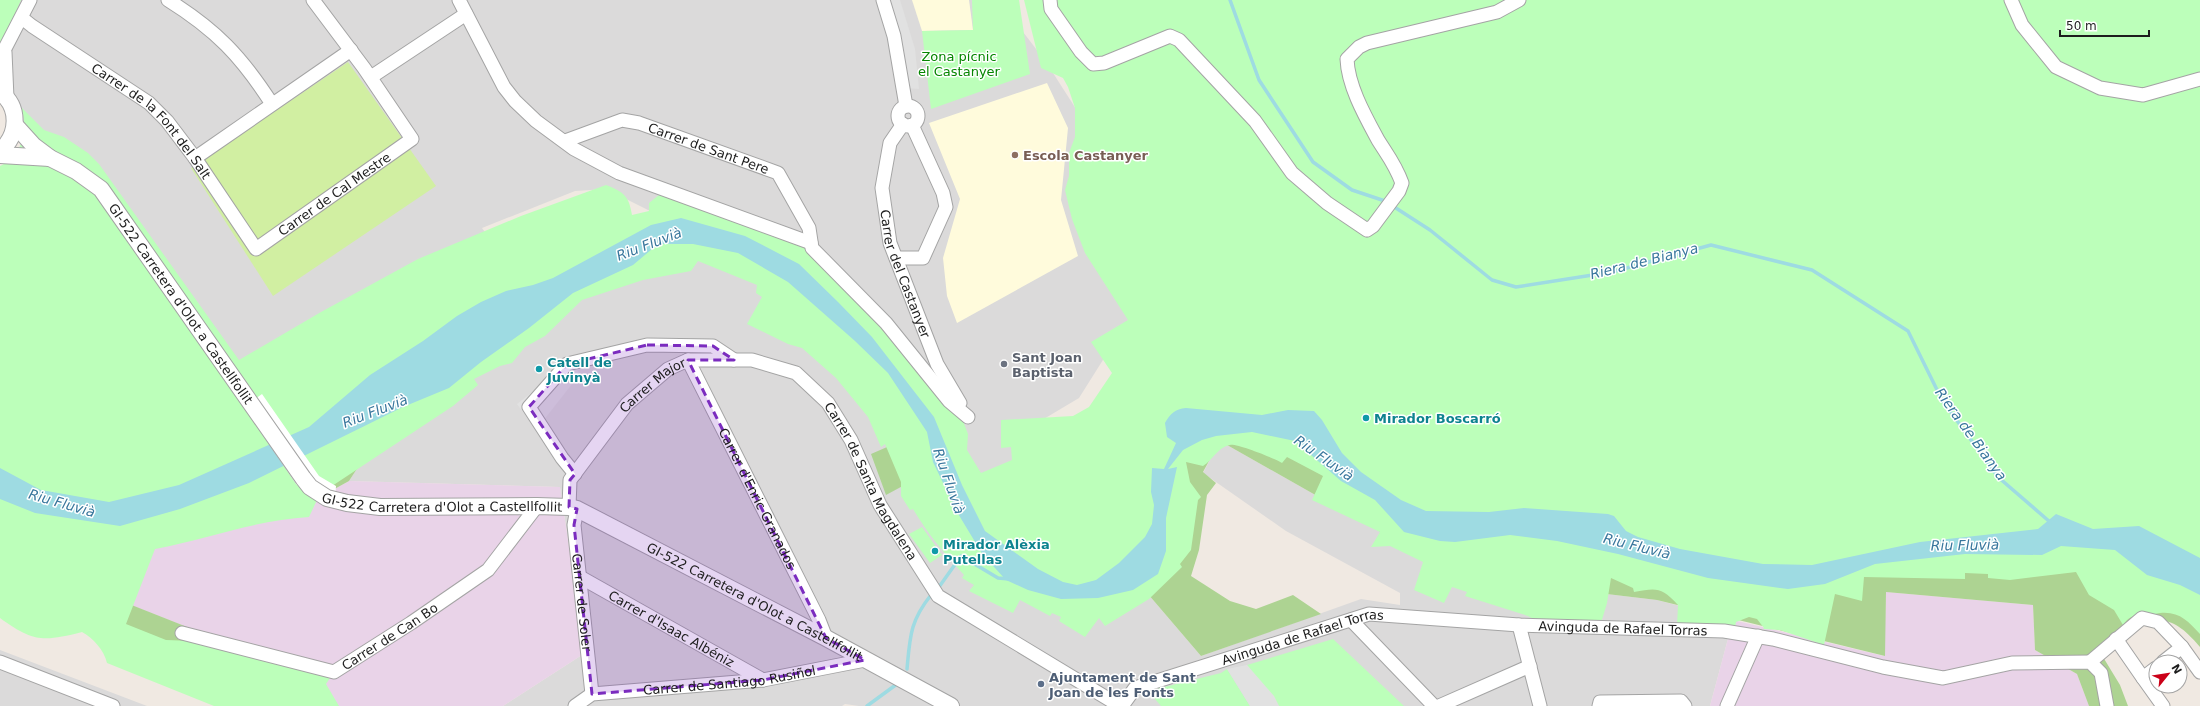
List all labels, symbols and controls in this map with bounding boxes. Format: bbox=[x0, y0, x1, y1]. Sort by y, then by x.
scale bar bbox=[2060, 12, 2149, 38]
text: 50 m bbox=[2066, 19, 2097, 33]
park label: Zona pícnic el Castanyer bbox=[918, 49, 1001, 79]
street label: Carrer de la Font del Salt bbox=[89, 60, 214, 182]
street label: Carrer de Sant Pere bbox=[646, 120, 771, 177]
place label: Escola Castanyer bbox=[1023, 148, 1149, 163]
street label: Carrer de Cal Mestre bbox=[275, 149, 394, 239]
marker: Escola Castanyer bbox=[1010, 150, 1020, 160]
street label: GI-522 Carretera d'Olot a Castellfollit bbox=[105, 201, 256, 407]
street label: Carrer del Castanyer bbox=[877, 209, 933, 341]
water label: Riu Fluvià bbox=[614, 224, 684, 264]
water label: Riera de Bianya bbox=[1588, 240, 1700, 282]
place label: Sant Joan Baptista bbox=[1012, 350, 1082, 380]
place label: Catell de Juvinyà bbox=[546, 355, 612, 385]
street label: Carrer Major bbox=[616, 355, 689, 416]
marker: Sant Joan Baptista bbox=[999, 359, 1009, 369]
marker: Catell de Juvinyà bbox=[534, 364, 544, 374]
water label: Riera de Bianya bbox=[1932, 384, 2010, 484]
water label: Riu Fluvià bbox=[340, 391, 410, 431]
street label: Carrer de Santa Magdalena bbox=[821, 399, 920, 563]
place label: Mirador Boscarró bbox=[1374, 411, 1501, 426]
marker: Mirador Boscarró bbox=[1361, 413, 1371, 423]
street label: Carrer d'Enric Granados bbox=[716, 426, 799, 572]
water label: Riu Fluvià bbox=[1291, 432, 1357, 484]
water label: Riu Fluvià bbox=[930, 446, 968, 516]
water label: Riu Fluvià bbox=[27, 486, 97, 520]
street label: GI-522 Carretera d'Olot a Castellfollit bbox=[320, 490, 562, 515]
water label: Riu Fluvià bbox=[1602, 530, 1672, 562]
water label: Riu Fluvià bbox=[1931, 536, 1999, 554]
place label: Mirador Alèxia Putellas bbox=[943, 537, 1050, 567]
street label: GI-522 Carretera d'Olot a Castellfollit bbox=[644, 540, 865, 664]
marker: Mirador Alèxia Putellas bbox=[930, 546, 940, 556]
street label: Carrer de Soler bbox=[569, 553, 594, 653]
street label: Carrer d'Isaac Albéniz bbox=[606, 588, 737, 670]
street label: Carrer de Can Bo bbox=[339, 600, 441, 673]
street label: Avinguda de Rafael Torras bbox=[1220, 607, 1385, 668]
street label: Avinguda de Rafael Torras bbox=[1538, 619, 1708, 639]
north arrow bbox=[2148, 654, 2188, 694]
text: N bbox=[2168, 662, 2184, 676]
street label: Carrer de Santiago Rusiñol bbox=[643, 663, 817, 698]
place label: Ajuntament de Sant Joan de les Fonts bbox=[1048, 670, 1196, 700]
marker: Ajuntament de Sant Joan de les Fonts bbox=[1036, 679, 1046, 689]

